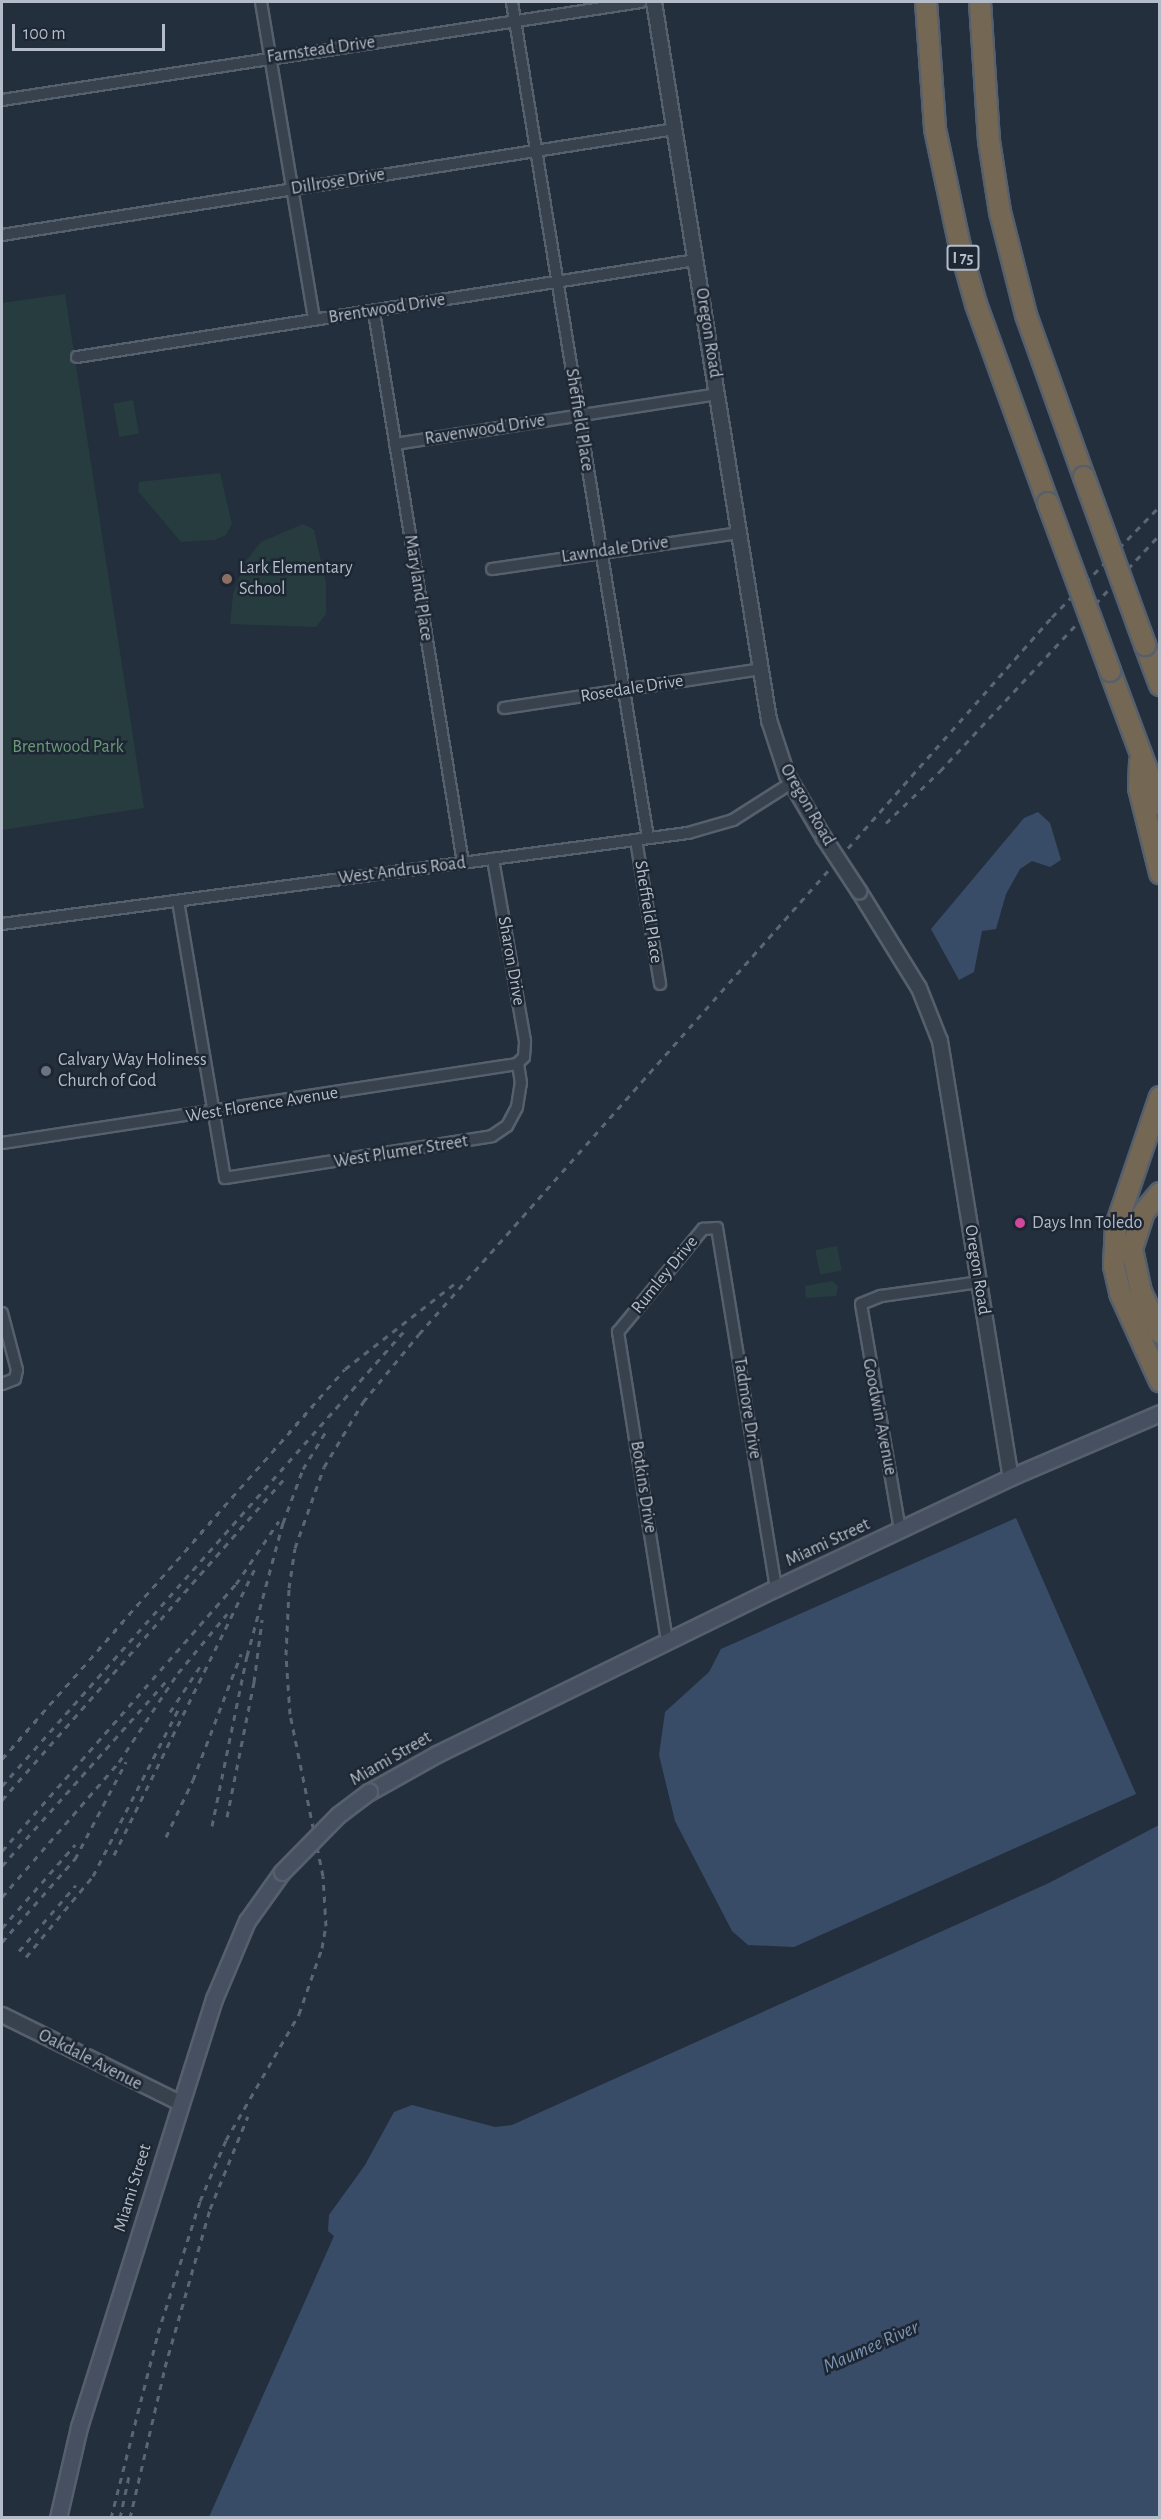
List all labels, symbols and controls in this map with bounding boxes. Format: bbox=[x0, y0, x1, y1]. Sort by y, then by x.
scale bar bbox=[15, 12, 168, 50]
text: 100 m bbox=[23, 25, 66, 43]
street label: Farnstead Drive bbox=[266, 32, 376, 68]
street label: Dillrose Drive bbox=[289, 164, 387, 200]
road number: I 75 bbox=[946, 245, 980, 271]
street label: Oregon Road bbox=[690, 286, 726, 380]
street label: Brentwood Drive bbox=[327, 289, 447, 329]
street label: Sheffield Place bbox=[560, 367, 598, 473]
street label: Ravenwood Drive bbox=[423, 410, 547, 450]
street label: Lawndale Drive bbox=[560, 532, 670, 568]
street label: Maryland Place bbox=[399, 533, 437, 643]
place label: Lark Elementary School bbox=[239, 558, 353, 600]
marker: Lark Elementary School bbox=[220, 572, 234, 586]
street label: Rosedale Drive bbox=[579, 670, 685, 708]
park label: Brentwood Park bbox=[12, 736, 124, 758]
street label: Oregon Road bbox=[775, 760, 839, 850]
street label: West Andrus Road bbox=[337, 852, 467, 890]
street label: Sheffield Place bbox=[629, 859, 667, 965]
street label: Sharon Drive bbox=[493, 915, 529, 1007]
place label: Calvary Way Holiness Church of God bbox=[58, 1050, 207, 1092]
marker: Calvary Way Holiness Church of God bbox=[39, 1064, 53, 1078]
street label: West Florence Avenue bbox=[184, 1082, 340, 1128]
street label: West Plumer Street bbox=[332, 1131, 470, 1173]
place label: Days Inn Toledo bbox=[1032, 1212, 1142, 1234]
marker: Days Inn Toledo bbox=[1013, 1216, 1027, 1230]
street label: Oregon Road bbox=[959, 1223, 995, 1317]
street label: Rumley Drive bbox=[627, 1232, 703, 1318]
street label: Tadmore Drive bbox=[728, 1356, 766, 1460]
street label: Goodwin Avenue bbox=[857, 1357, 901, 1477]
street label: Botkins Drive bbox=[625, 1439, 661, 1535]
street label: Miami Street bbox=[782, 1514, 874, 1572]
street label: Miami Street bbox=[346, 1727, 436, 1791]
street label: Oakdale Avenue bbox=[35, 2025, 145, 2095]
street label: Miami Street bbox=[109, 2141, 157, 2235]
water label: Maumee River bbox=[819, 2315, 923, 2379]

